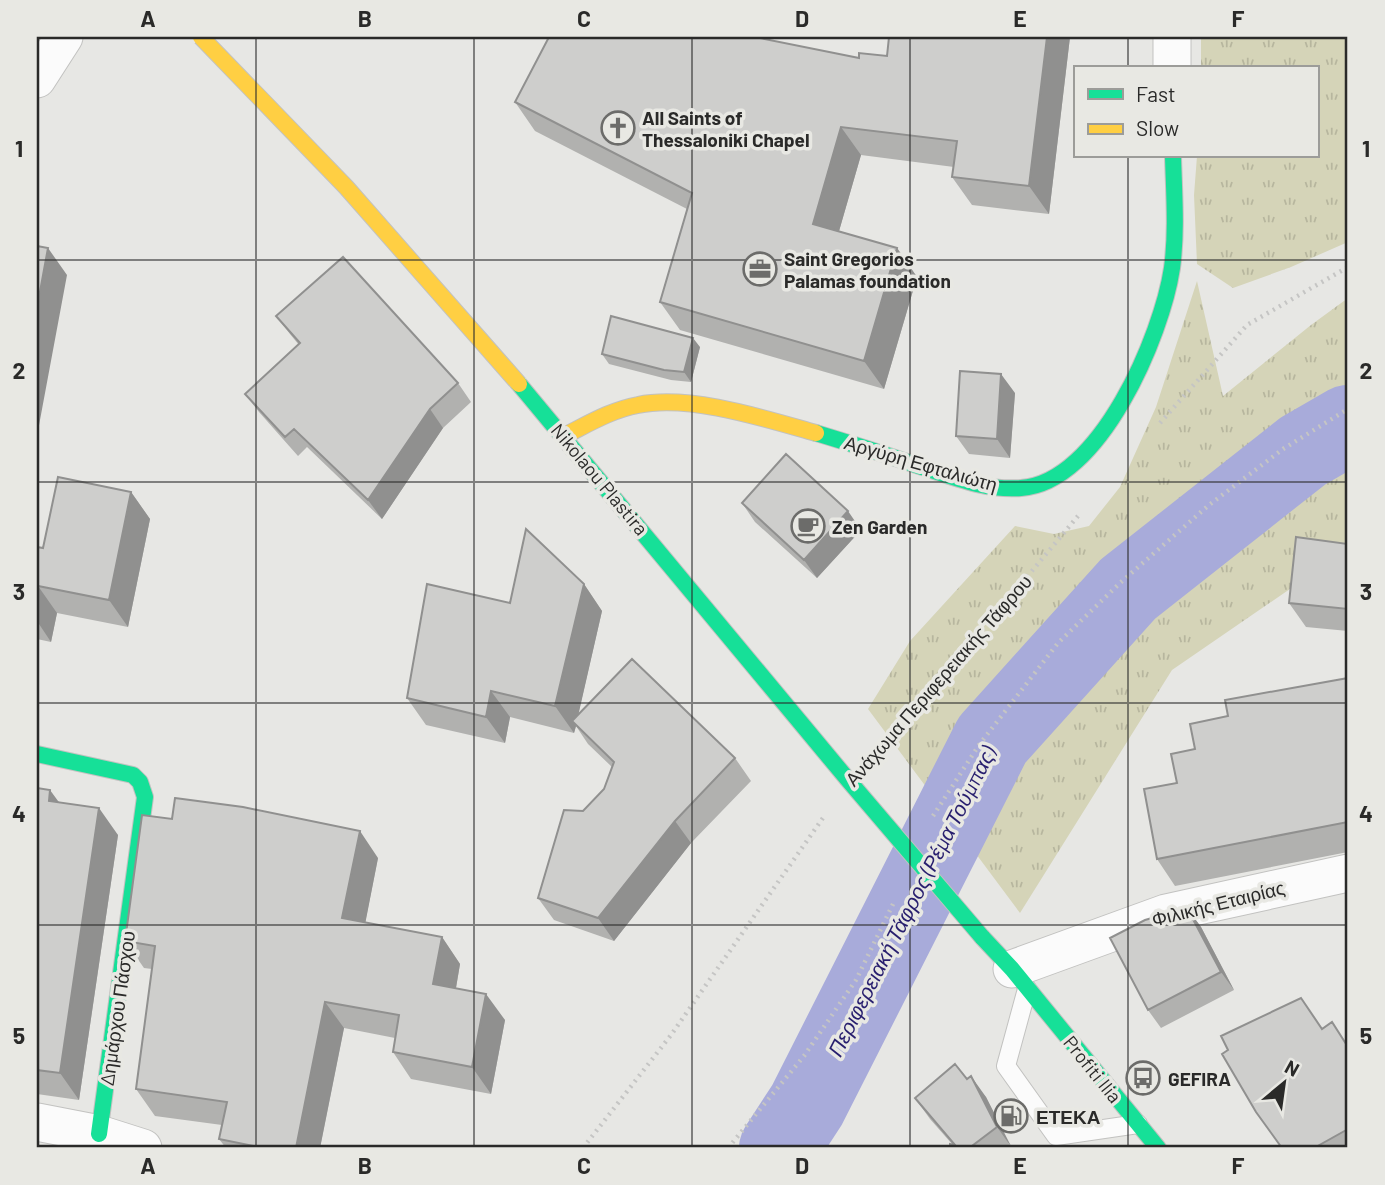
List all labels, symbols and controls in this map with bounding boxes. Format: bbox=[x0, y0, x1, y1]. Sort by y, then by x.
text: A bbox=[140, 4, 156, 32]
text: B bbox=[358, 4, 372, 32]
text: C bbox=[577, 4, 591, 32]
text: D bbox=[795, 4, 809, 32]
text: E bbox=[1013, 4, 1027, 32]
text: F bbox=[1232, 4, 1245, 32]
legend bbox=[1074, 66, 1318, 158]
text: Fast bbox=[1136, 81, 1176, 106]
place label: All Saints of Thessaloniki Chapel bbox=[642, 106, 810, 151]
church icon: All Saints of Thessaloniki Chapel bbox=[599, 109, 637, 147]
text: Slow bbox=[1136, 115, 1179, 140]
text: 1 bbox=[15, 134, 23, 162]
text: 1 bbox=[1362, 134, 1370, 162]
place label: Saint Gregorios Palamas foundation bbox=[784, 247, 951, 292]
office icon: Saint Gregorios Palamas foundation bbox=[741, 250, 779, 288]
text: 2 bbox=[13, 356, 25, 384]
text: 2 bbox=[1360, 356, 1372, 384]
street label: Nikolaou Plastira bbox=[547, 419, 653, 539]
street label: Αργύρη Εφταλιώτη bbox=[842, 430, 1000, 496]
cafe icon: Zen Garden bbox=[789, 507, 827, 545]
place label: Zen Garden bbox=[832, 515, 927, 538]
street label: Ανάχωμα Περιφερειακής Τάφρου bbox=[840, 570, 1036, 790]
text: 3 bbox=[13, 577, 25, 605]
text: 3 bbox=[1360, 577, 1372, 605]
water label: Περιφερειακή Τάφρος (Ρέμα Τούμπας) bbox=[822, 741, 1001, 1060]
text: 4 bbox=[12, 799, 26, 827]
text: 4 bbox=[1359, 799, 1373, 827]
street label: Φιλικής Εταιρίας bbox=[1149, 875, 1287, 931]
street label: Δημάρχου Πάσχου bbox=[95, 929, 139, 1087]
text: 5 bbox=[13, 1021, 25, 1049]
text: 5 bbox=[1360, 1021, 1372, 1049]
street label: Profiti Ilia bbox=[1059, 1031, 1127, 1107]
north arrow bbox=[1248, 1048, 1318, 1118]
text: N bbox=[1281, 1055, 1304, 1081]
bus stop icon: GEFIRA bbox=[1124, 1059, 1162, 1097]
place label: GEFIRA bbox=[1168, 1067, 1231, 1090]
fuel station icon: ΕΤΕΚΑ bbox=[992, 1097, 1030, 1135]
place label: ΕΤΕΚΑ bbox=[1036, 1105, 1101, 1128]
text: A bbox=[140, 1151, 156, 1179]
text: B bbox=[358, 1151, 372, 1179]
text: C bbox=[577, 1151, 591, 1179]
text: D bbox=[795, 1151, 809, 1179]
text: E bbox=[1013, 1151, 1027, 1179]
text: F bbox=[1232, 1151, 1245, 1179]

